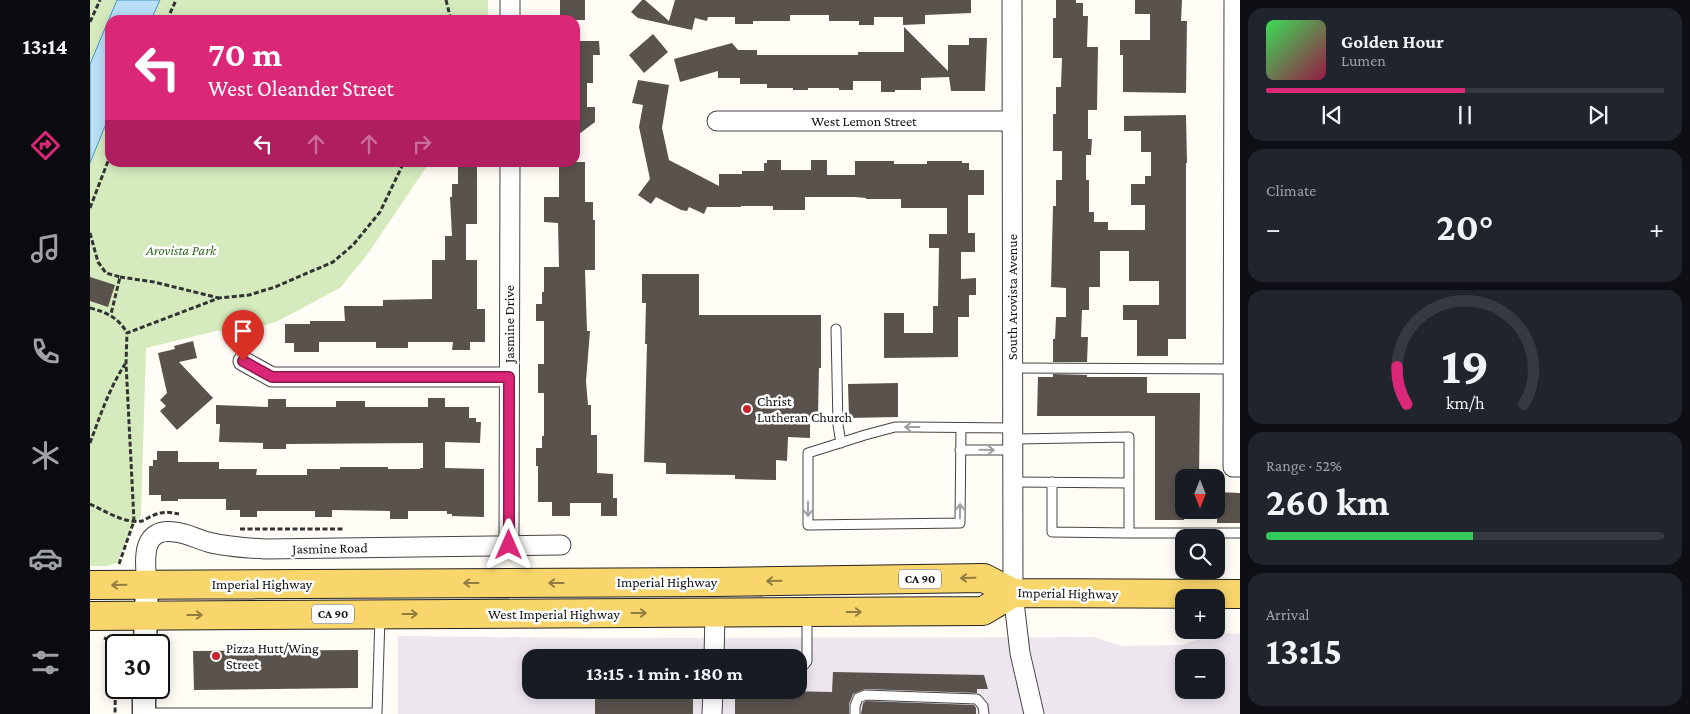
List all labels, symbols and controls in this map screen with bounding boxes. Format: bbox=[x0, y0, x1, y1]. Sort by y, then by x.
text: Golden Hour bbox=[1341, 31, 1444, 52]
text: 13:14 bbox=[22, 34, 68, 59]
icon: left bbox=[125, 35, 190, 100]
text: 70 m bbox=[208, 35, 282, 74]
text: Lumen bbox=[1341, 52, 1386, 69]
text: West Oleander Street bbox=[208, 76, 394, 101]
icon: previous bbox=[1318, 101, 1346, 129]
icon: pause bbox=[1451, 101, 1479, 129]
icon: next bbox=[1584, 101, 1612, 129]
street label: West Lemon Street bbox=[811, 113, 917, 129]
icon: directions bbox=[28, 128, 63, 163]
icon: left bbox=[249, 130, 277, 158]
icon: ahead bbox=[302, 130, 330, 158]
icon: ahead bbox=[355, 130, 383, 158]
icon: right bbox=[408, 130, 436, 158]
text: Climate bbox=[1266, 182, 1316, 199]
text: 20° bbox=[1436, 206, 1494, 248]
text: − bbox=[1266, 213, 1281, 244]
text: + bbox=[1649, 213, 1664, 244]
icon: music bbox=[28, 231, 63, 266]
street label: South Arovista Avenue bbox=[1004, 234, 1020, 360]
park label: Arovista Park bbox=[145, 242, 217, 258]
street label: Jasmine Drive bbox=[501, 285, 517, 365]
pin bbox=[222, 310, 264, 361]
icon: arrive bbox=[229, 317, 257, 345]
icon: phone bbox=[28, 334, 63, 369]
text: 19 bbox=[1441, 336, 1489, 394]
place label: Christ Lutheran Church bbox=[757, 393, 853, 425]
text: km/h bbox=[1446, 393, 1485, 413]
marker: Christ Lutheran Church bbox=[741, 403, 753, 415]
one-way arrow bbox=[904, 422, 920, 432]
icon: climate bbox=[28, 438, 63, 473]
one-way arrow bbox=[978, 445, 994, 455]
text: Range · 52% bbox=[1266, 457, 1342, 474]
north arrow bbox=[1175, 469, 1225, 519]
map controls bbox=[1175, 469, 1225, 699]
text: 260 km bbox=[1266, 481, 1389, 523]
one-way arrow bbox=[803, 500, 813, 516]
one-way arrow bbox=[955, 503, 965, 520]
position arrow bbox=[482, 518, 534, 570]
button: search bbox=[1175, 529, 1225, 579]
street label: Jasmine Road bbox=[290, 539, 369, 557]
icon: car bbox=[28, 541, 63, 576]
road number: CA 90 bbox=[899, 570, 941, 588]
street label: Imperial Highway bbox=[617, 574, 718, 590]
one-way arrow bbox=[960, 574, 976, 583]
street label: Imperial Highway bbox=[212, 576, 313, 592]
one-way arrow bbox=[766, 576, 782, 586]
one-way arrow bbox=[463, 578, 480, 588]
one-way arrow bbox=[549, 578, 565, 588]
one-way arrow bbox=[111, 580, 127, 590]
street label: Imperial Highway bbox=[1018, 584, 1119, 602]
button: + bbox=[1175, 589, 1225, 639]
road number: CA 90 bbox=[312, 604, 354, 624]
street label: West Imperial Highway bbox=[488, 606, 620, 622]
text: Arrival bbox=[1266, 606, 1310, 623]
one-way arrow bbox=[846, 607, 862, 617]
one-way arrow bbox=[401, 609, 417, 619]
one-way arrow bbox=[631, 609, 647, 618]
one-way arrow bbox=[186, 610, 202, 620]
text: 13:15 bbox=[1266, 630, 1342, 672]
speed limit sign: 30 bbox=[105, 634, 170, 699]
place label: Pizza Hutt/Wing Street bbox=[226, 640, 319, 672]
icon: filters bbox=[28, 645, 63, 680]
button: − bbox=[1175, 649, 1225, 699]
marker: Pizza Hutt/Wing Street bbox=[210, 650, 222, 662]
text: 13:15 · 1 min · 180 m bbox=[586, 663, 743, 684]

